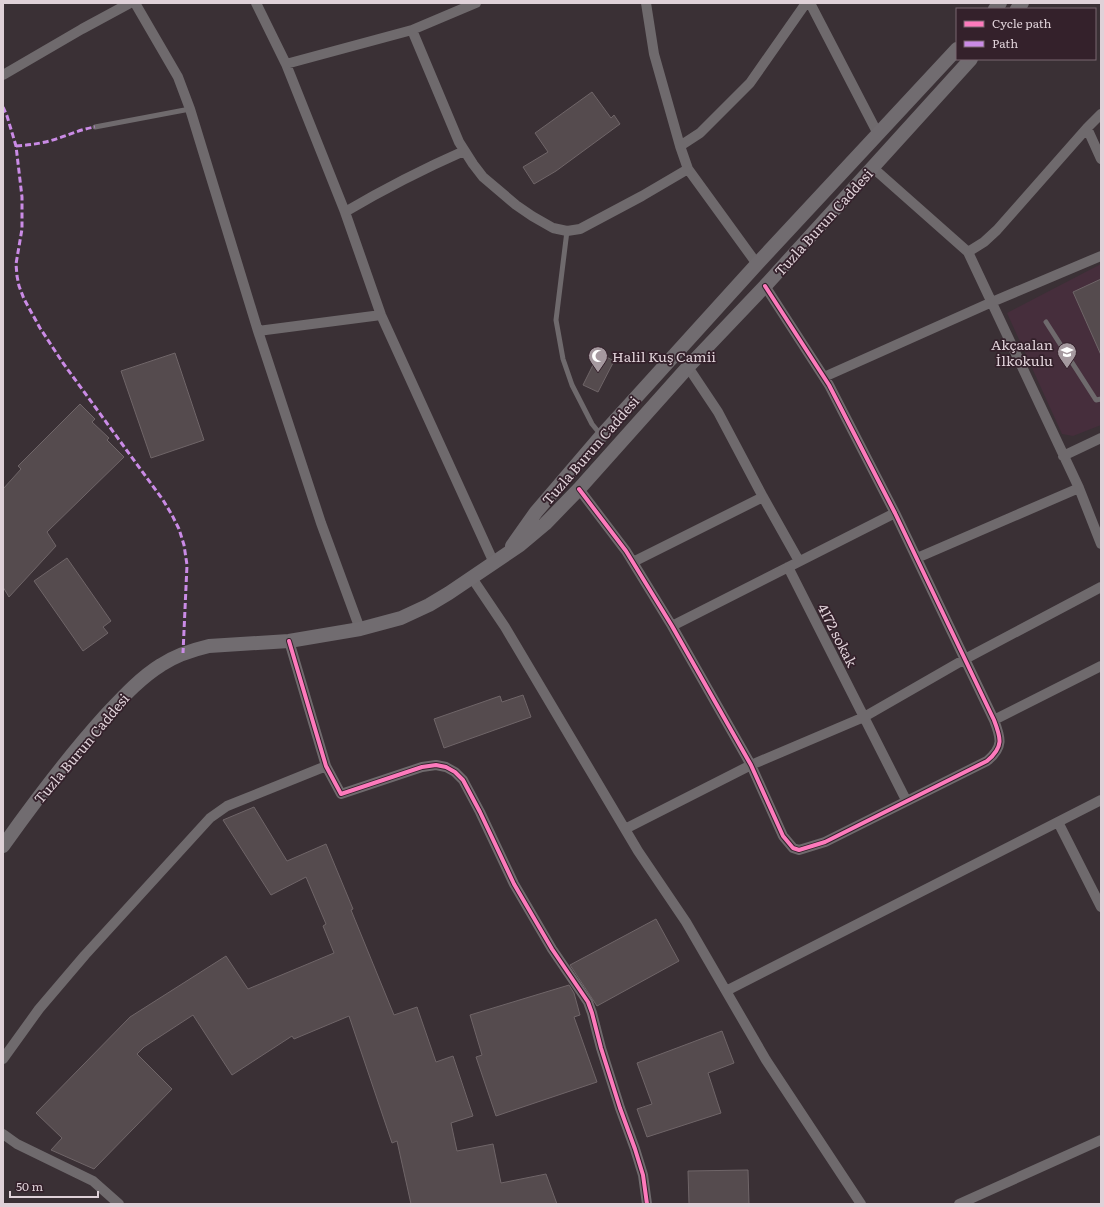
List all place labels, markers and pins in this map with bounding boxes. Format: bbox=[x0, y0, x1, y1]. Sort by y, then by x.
place label: Akçaalan İlkokulu bbox=[991, 334, 1053, 370]
school or university icon: Akçaalan İlkokulu bbox=[1056, 341, 1078, 369]
mosque icon: Halil Kuş Camii bbox=[587, 345, 609, 373]
place label: Halil Kuş Camii bbox=[612, 346, 716, 366]

